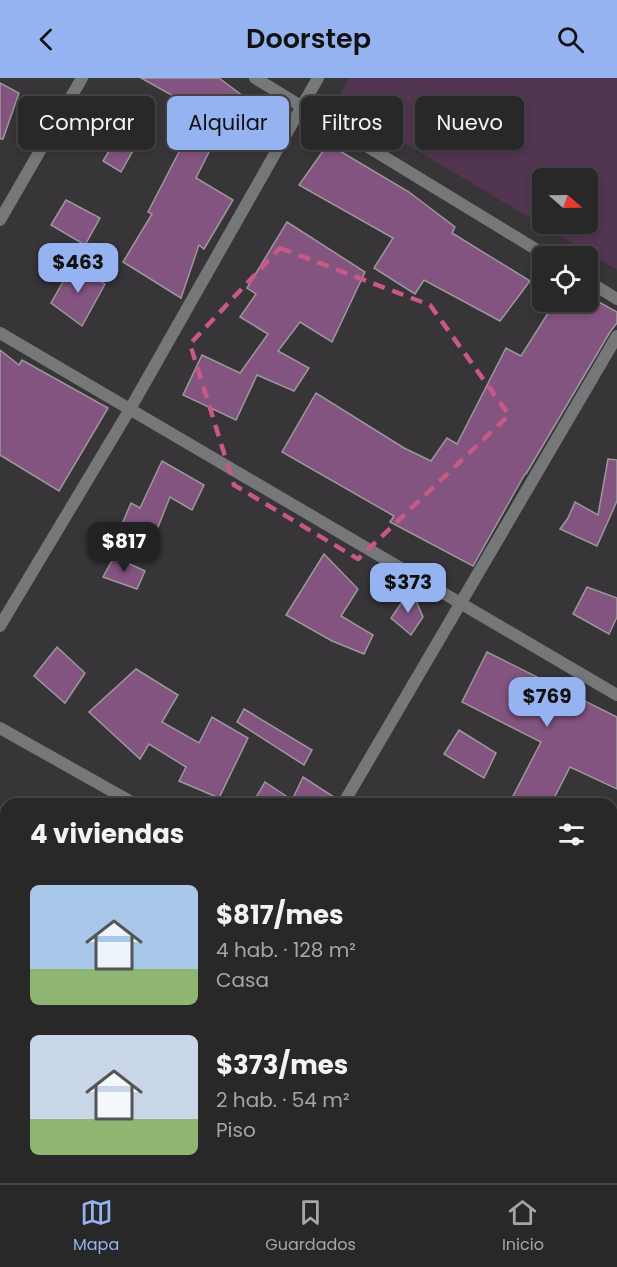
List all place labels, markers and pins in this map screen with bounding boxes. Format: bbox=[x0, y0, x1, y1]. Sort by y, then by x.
pin: $463 bbox=[42, 243, 114, 294]
pin: $817 bbox=[88, 522, 160, 573]
pin: $373 bbox=[372, 563, 444, 614]
pin: $769 bbox=[511, 677, 583, 728]

